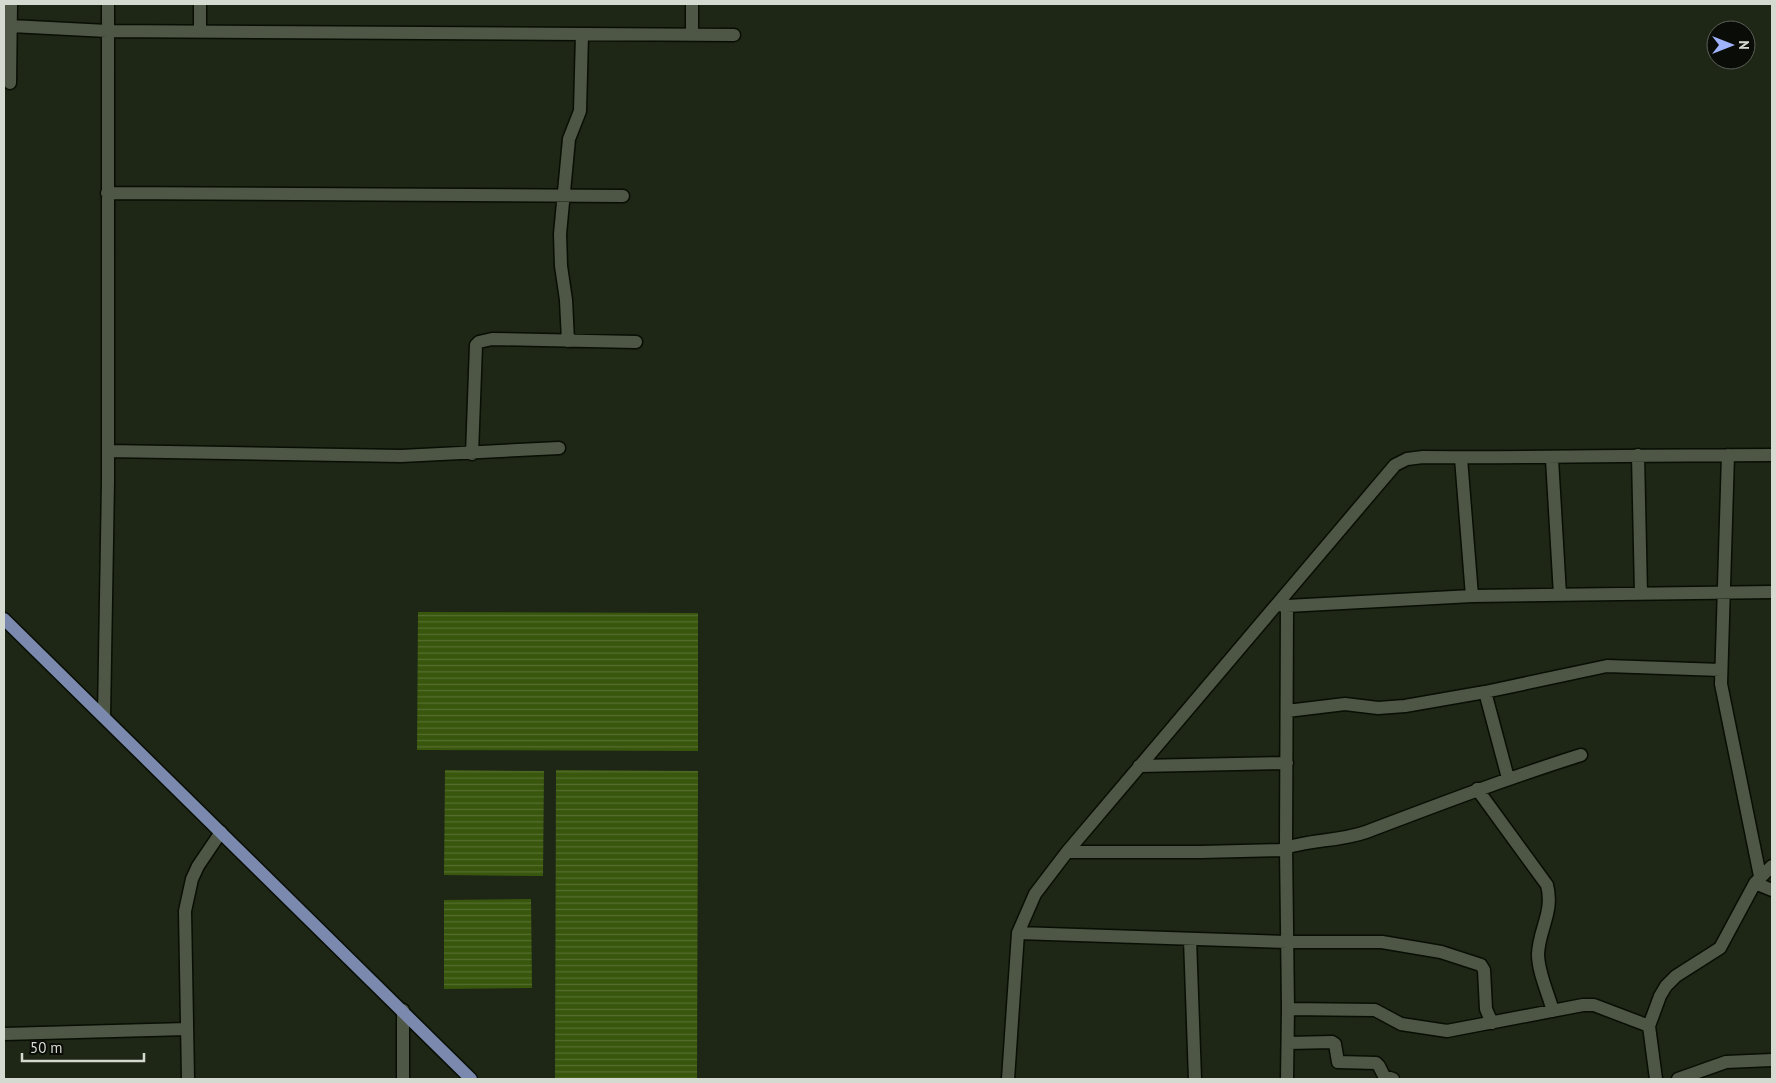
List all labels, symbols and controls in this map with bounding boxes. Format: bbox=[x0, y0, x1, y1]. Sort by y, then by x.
north arrow bbox=[1706, 20, 1756, 70]
text: N bbox=[1735, 40, 1753, 50]
scale bar bbox=[22, 1030, 145, 1062]
text: 50 m bbox=[30, 1038, 63, 1057]

